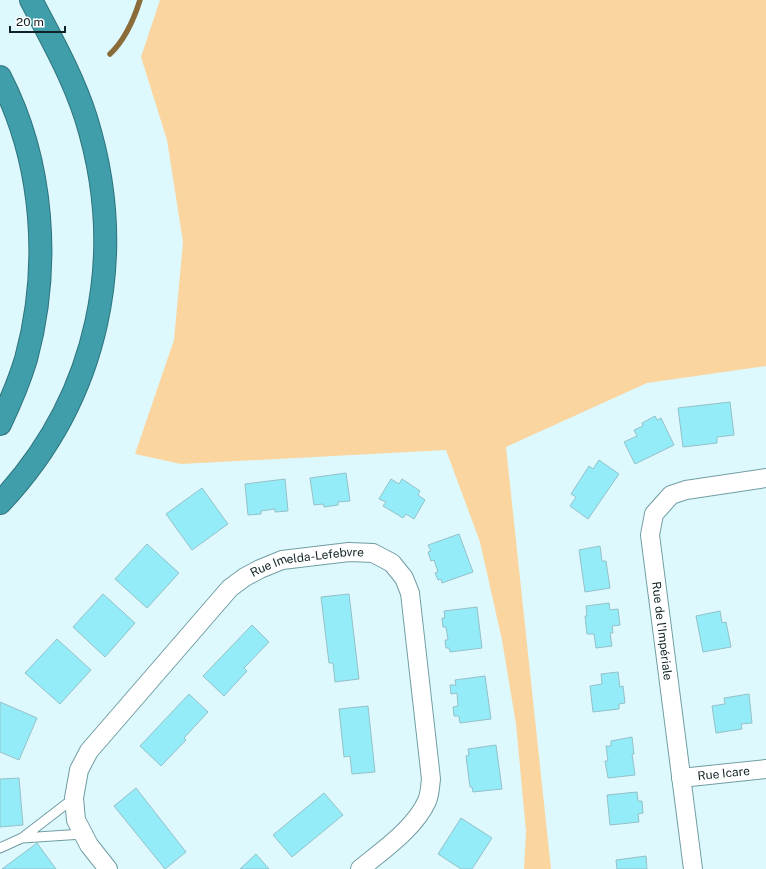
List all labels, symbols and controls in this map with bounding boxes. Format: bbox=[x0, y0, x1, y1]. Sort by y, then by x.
scale bar bbox=[10, 8, 65, 34]
text: 20 m bbox=[16, 15, 44, 29]
street label: Rue Imelda-Lefebvre bbox=[248, 545, 364, 580]
street label: Rue de l'Impériale bbox=[649, 581, 675, 681]
street label: Rue Icare bbox=[697, 764, 751, 783]

